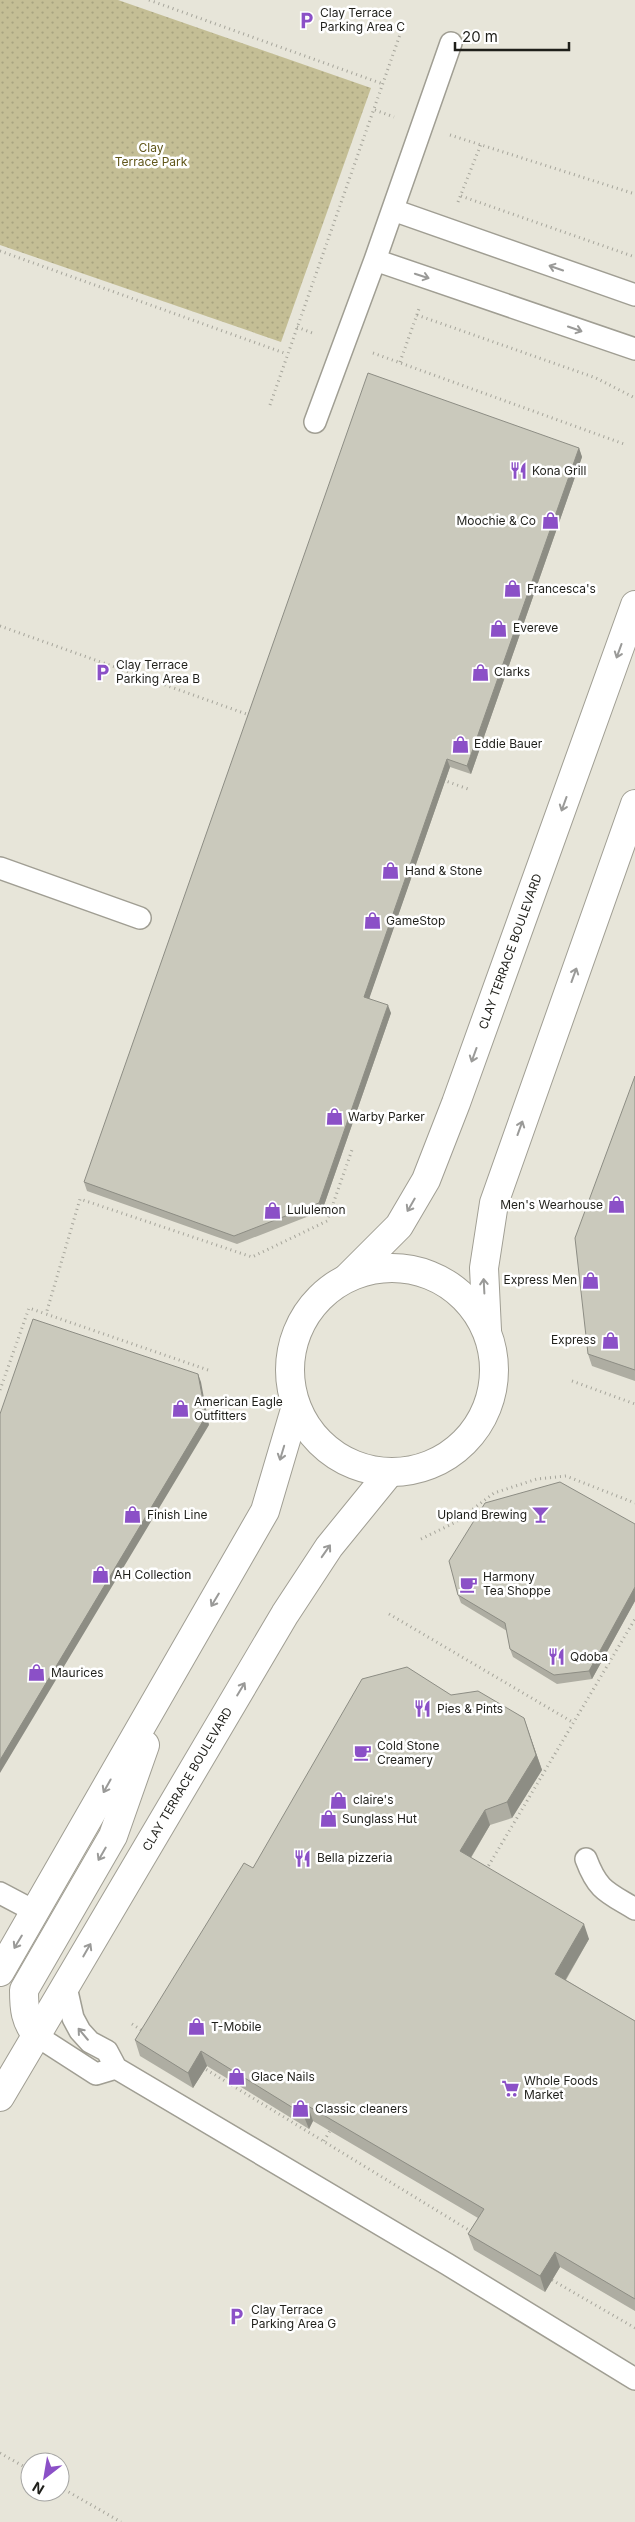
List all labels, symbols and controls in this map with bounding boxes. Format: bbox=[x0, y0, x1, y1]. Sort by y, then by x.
place label: Clay Terrace Parking Area C bbox=[320, 5, 405, 34]
parking icon: Clay Terrace Parking Area C bbox=[296, 10, 316, 30]
scale bar bbox=[455, 20, 569, 52]
text: 20 m bbox=[462, 27, 498, 46]
park label: Clay Terrace Park bbox=[115, 140, 188, 169]
one-way arrow bbox=[549, 263, 564, 272]
one-way arrow bbox=[413, 271, 429, 281]
one-way arrow bbox=[567, 324, 583, 334]
restaurant icon: Kona Grill bbox=[508, 461, 528, 481]
place label: Kona Grill bbox=[532, 463, 586, 478]
shop icon: Moochie & Co bbox=[540, 511, 560, 531]
place label: Moochie & Co bbox=[456, 513, 536, 528]
shop icon: Francesca's bbox=[503, 579, 523, 599]
place label: Francesca's bbox=[527, 581, 596, 596]
shop icon: Evereve bbox=[489, 618, 509, 638]
place label: Evereve bbox=[513, 620, 558, 635]
one-way arrow bbox=[614, 642, 623, 658]
place label: Clay Terrace Parking Area B bbox=[116, 657, 200, 686]
parking icon: Clay Terrace Parking Area B bbox=[92, 662, 112, 682]
shop icon: Clarks bbox=[470, 662, 490, 682]
place label: Clarks bbox=[494, 664, 530, 679]
shop icon: Eddie Bauer bbox=[450, 734, 470, 754]
place label: Eddie Bauer bbox=[474, 736, 543, 751]
one-way arrow bbox=[559, 795, 568, 811]
shop icon: Hand & Stone bbox=[381, 861, 401, 881]
place label: Hand & Stone bbox=[405, 863, 482, 878]
street label: CLAY TERRACE BOULEVARD bbox=[475, 872, 545, 1031]
shop icon: GameStop bbox=[362, 911, 382, 931]
place label: GameStop bbox=[386, 913, 445, 928]
one-way arrow bbox=[570, 968, 579, 984]
one-way arrow bbox=[469, 1047, 478, 1063]
shop icon: Warby Parker bbox=[324, 1107, 344, 1127]
place label: Warby Parker bbox=[348, 1109, 425, 1124]
one-way arrow bbox=[516, 1121, 525, 1137]
shop icon: Men's Wearhouse bbox=[607, 1195, 627, 1215]
place label: Men's Wearhouse bbox=[500, 1197, 603, 1212]
one-way arrow bbox=[406, 1198, 416, 1212]
shop icon: Lululemon bbox=[263, 1200, 283, 1220]
place label: Lululemon bbox=[287, 1202, 346, 1217]
shop icon: Express Men bbox=[581, 1270, 601, 1290]
place label: Express Men bbox=[504, 1272, 577, 1287]
one-way arrow bbox=[480, 1278, 489, 1294]
shop icon: Express bbox=[600, 1330, 620, 1350]
place label: Express bbox=[551, 1332, 596, 1347]
place label: American Eagle Outfitters bbox=[194, 1394, 283, 1423]
shop icon: American Eagle Outfitters bbox=[170, 1399, 190, 1419]
one-way arrow bbox=[277, 1444, 287, 1460]
shop icon: Finish Line bbox=[123, 1505, 143, 1525]
bar icon: Upland Brewing bbox=[531, 1505, 551, 1525]
place label: Finish Line bbox=[147, 1507, 208, 1522]
place label: Upland Brewing bbox=[437, 1507, 527, 1522]
one-way arrow bbox=[321, 1544, 331, 1558]
shop icon: AH Collection bbox=[90, 1565, 110, 1585]
place label: AH Collection bbox=[114, 1567, 191, 1582]
place label: Harmony Tea Shoppe bbox=[483, 1569, 551, 1598]
cafe icon: Harmony Tea Shoppe bbox=[459, 1574, 479, 1594]
one-way arrow bbox=[210, 1592, 220, 1606]
restaurant icon: Qdoba bbox=[546, 1647, 566, 1667]
place label: Qdoba bbox=[570, 1649, 608, 1664]
shop icon: Maurices bbox=[27, 1663, 47, 1683]
place label: Maurices bbox=[51, 1665, 103, 1680]
one-way arrow bbox=[236, 1682, 246, 1697]
restaurant icon: Pies & Pints bbox=[413, 1699, 433, 1719]
place label: Pies & Pints bbox=[437, 1701, 503, 1716]
street label: CLAY TERRACE BOULEVARD bbox=[139, 1704, 235, 1854]
place label: Cold Stone Creamery bbox=[377, 1738, 439, 1767]
cafe icon: Cold Stone Creamery bbox=[353, 1743, 373, 1763]
one-way arrow bbox=[102, 1778, 112, 1793]
shop icon: claire's bbox=[329, 1790, 349, 1810]
place label: claire's bbox=[353, 1792, 393, 1807]
shop icon: Sunglass Hut bbox=[318, 1809, 338, 1829]
place label: Sunglass Hut bbox=[342, 1811, 417, 1826]
one-way arrow bbox=[97, 1846, 107, 1860]
restaurant icon: Bella pizzeria bbox=[293, 1848, 313, 1868]
place label: Bella pizzeria bbox=[317, 1850, 392, 1865]
one-way arrow bbox=[12, 1934, 22, 1948]
one-way arrow bbox=[83, 1943, 93, 1957]
shop icon: T-Mobile bbox=[187, 2017, 207, 2037]
place label: T-Mobile bbox=[211, 2019, 262, 2034]
one-way arrow bbox=[78, 2028, 89, 2041]
shop icon: Glace Nails bbox=[227, 2067, 247, 2087]
place label: Glace Nails bbox=[251, 2069, 315, 2084]
place label: Whole Foods Market bbox=[524, 2073, 598, 2102]
supermarket icon: Whole Foods Market bbox=[500, 2078, 520, 2098]
shop icon: Classic cleaners bbox=[291, 2099, 311, 2119]
place label: Classic cleaners bbox=[315, 2101, 408, 2116]
place label: Clay Terrace Parking Area G bbox=[251, 2302, 336, 2331]
parking icon: Clay Terrace Parking Area G bbox=[227, 2307, 247, 2327]
north arrow bbox=[20, 2452, 70, 2502]
text: N bbox=[29, 2479, 47, 2499]

